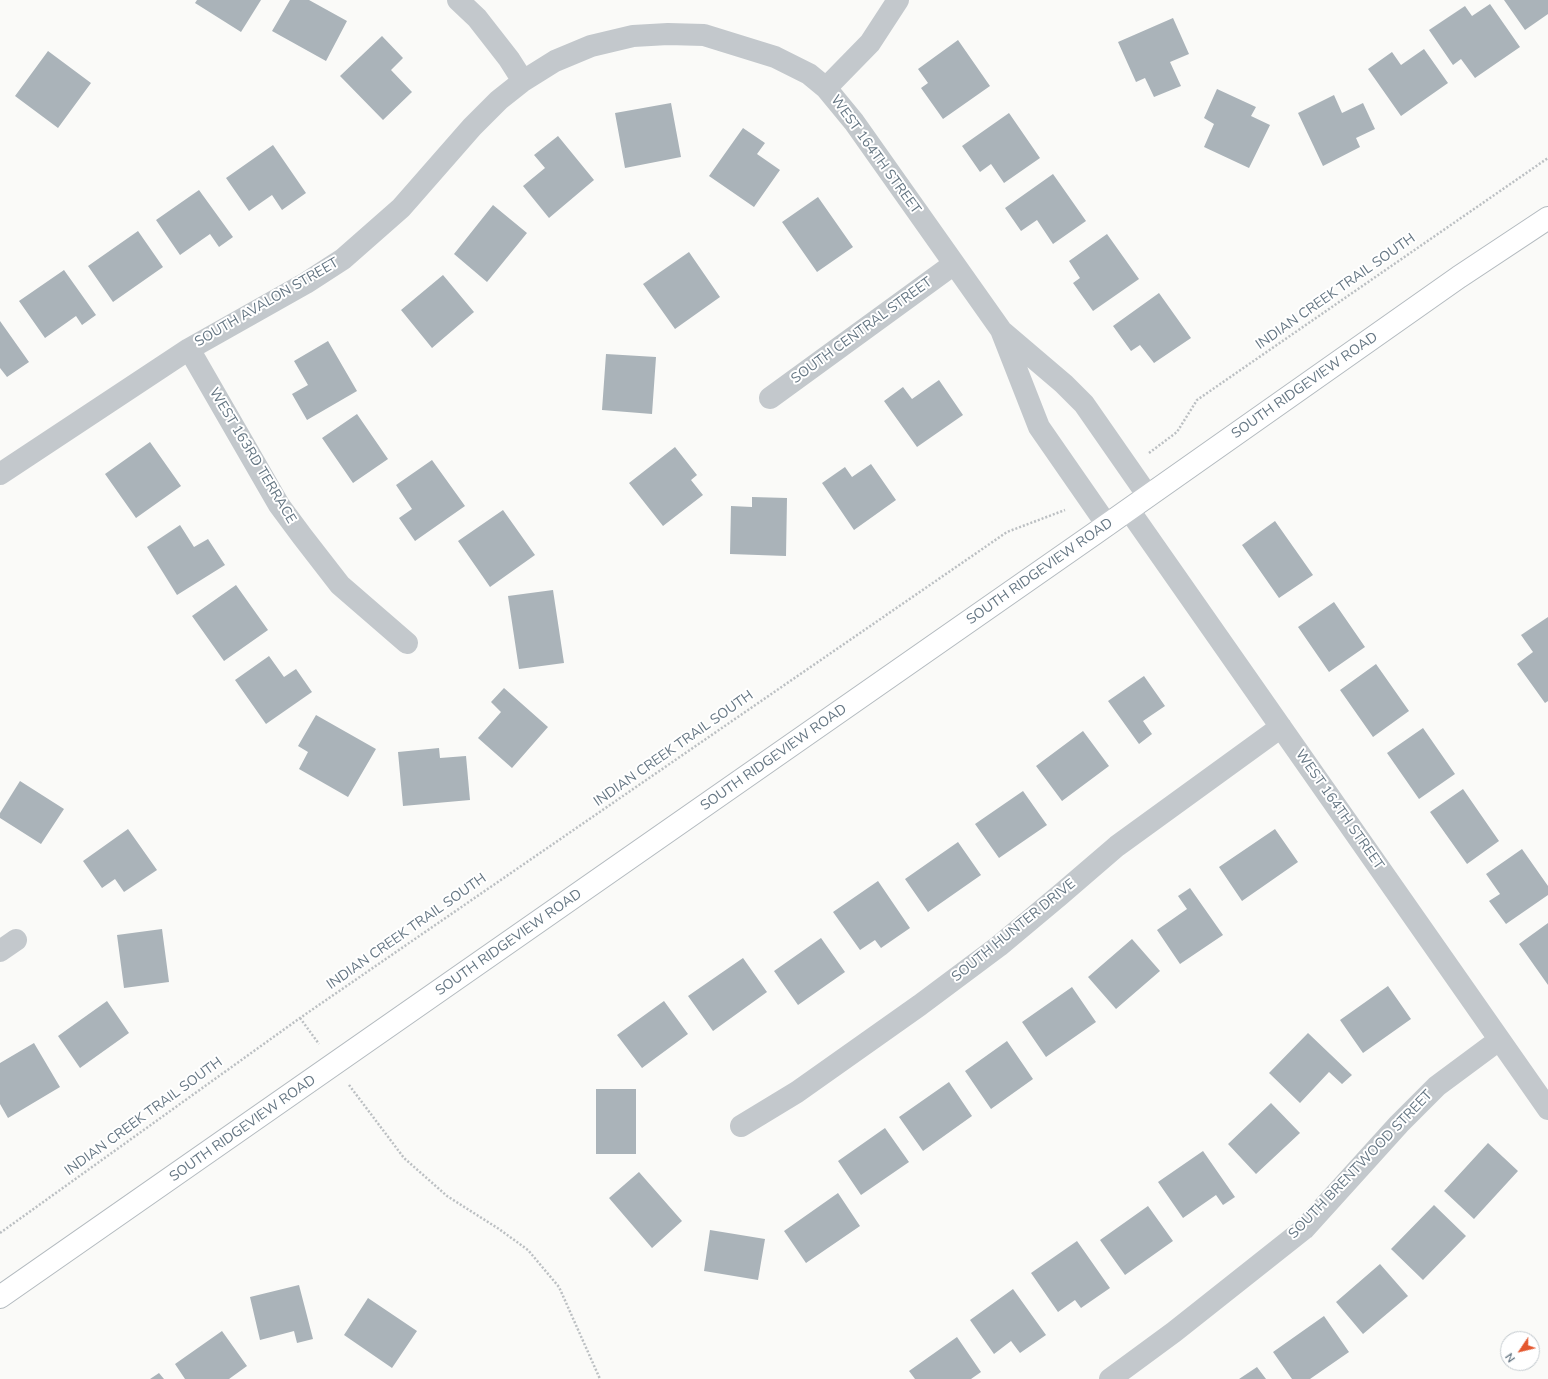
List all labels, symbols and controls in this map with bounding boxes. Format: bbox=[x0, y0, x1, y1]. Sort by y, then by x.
street label: WEST 164TH STREET bbox=[826, 92, 924, 218]
street label: INDIAN CREEK TRAIL SOUTH bbox=[1253, 230, 1419, 354]
street label: SOUTH AVALON STREET bbox=[192, 255, 342, 351]
street label: SOUTH CENTRAL STREET bbox=[788, 274, 936, 388]
street label: SOUTH RIDGEVIEW ROAD bbox=[1229, 329, 1381, 443]
street label: WEST 163RD TERRACE bbox=[205, 385, 299, 527]
street label: SOUTH RIDGEVIEW ROAD bbox=[964, 515, 1116, 629]
street label: INDIAN CREEK TRAIL SOUTH bbox=[591, 687, 757, 811]
street label: SOUTH RIDGEVIEW ROAD bbox=[698, 701, 850, 815]
street label: WEST 164TH STREET bbox=[1291, 747, 1387, 873]
street label: INDIAN CREEK TRAIL SOUTH bbox=[324, 870, 490, 994]
street label: SOUTH HUNTER DRIVE bbox=[949, 876, 1079, 986]
street label: SOUTH RIDGEVIEW ROAD bbox=[433, 886, 585, 1000]
street label: INDIAN CREEK TRAIL SOUTH bbox=[62, 1054, 226, 1180]
street label: SOUTH RIDGEVIEW ROAD bbox=[167, 1072, 319, 1186]
street label: SOUTH BRENTWOOD STREET bbox=[1286, 1087, 1436, 1243]
north arrow bbox=[1500, 1331, 1540, 1371]
text: N bbox=[1502, 1350, 1519, 1365]

